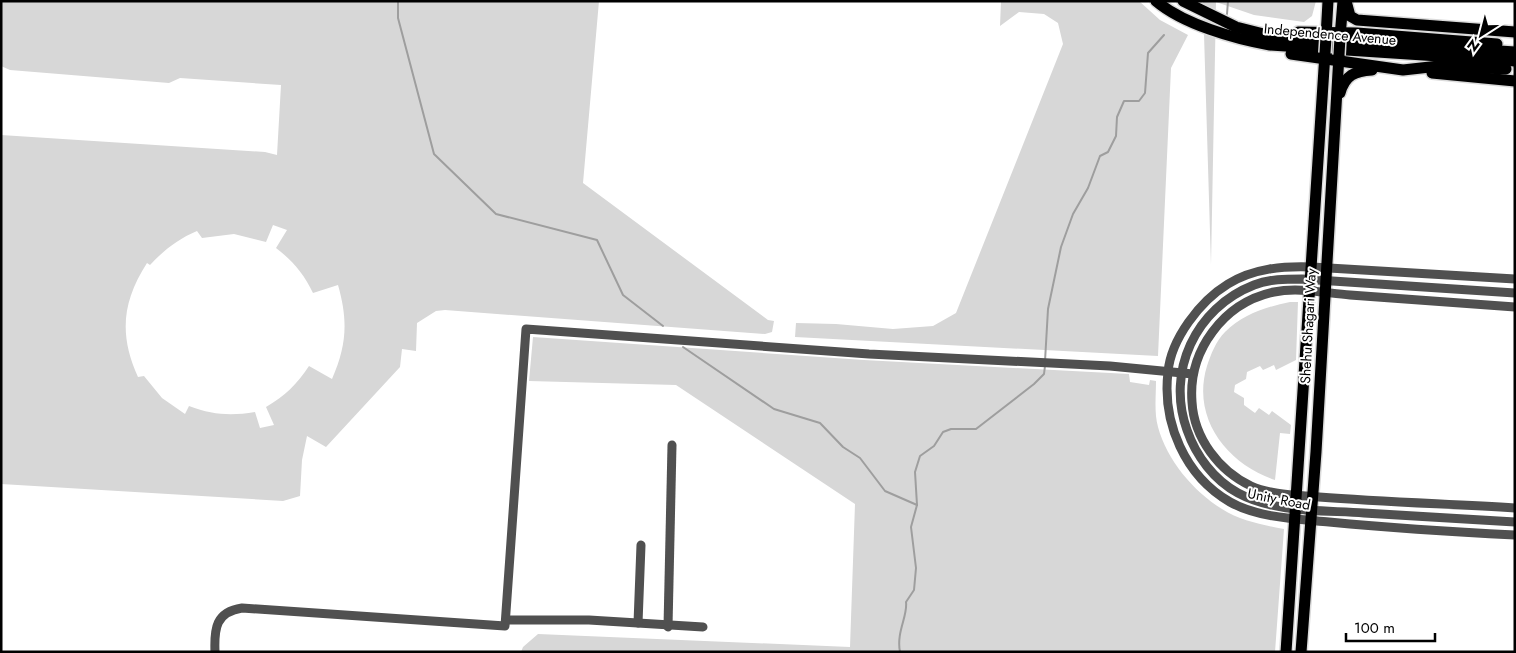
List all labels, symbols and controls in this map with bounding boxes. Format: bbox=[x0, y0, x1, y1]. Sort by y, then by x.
north arrow bbox=[1456, 10, 1506, 60]
street label: Independence Avenue bbox=[1263, 18, 1397, 50]
text: N bbox=[1463, 34, 1484, 57]
street label: Shehu Shagari Way bbox=[1295, 267, 1321, 384]
street label: Unity Road bbox=[1246, 483, 1312, 515]
scale bar bbox=[1346, 610, 1435, 642]
text: 100 m bbox=[1354, 617, 1395, 639]

